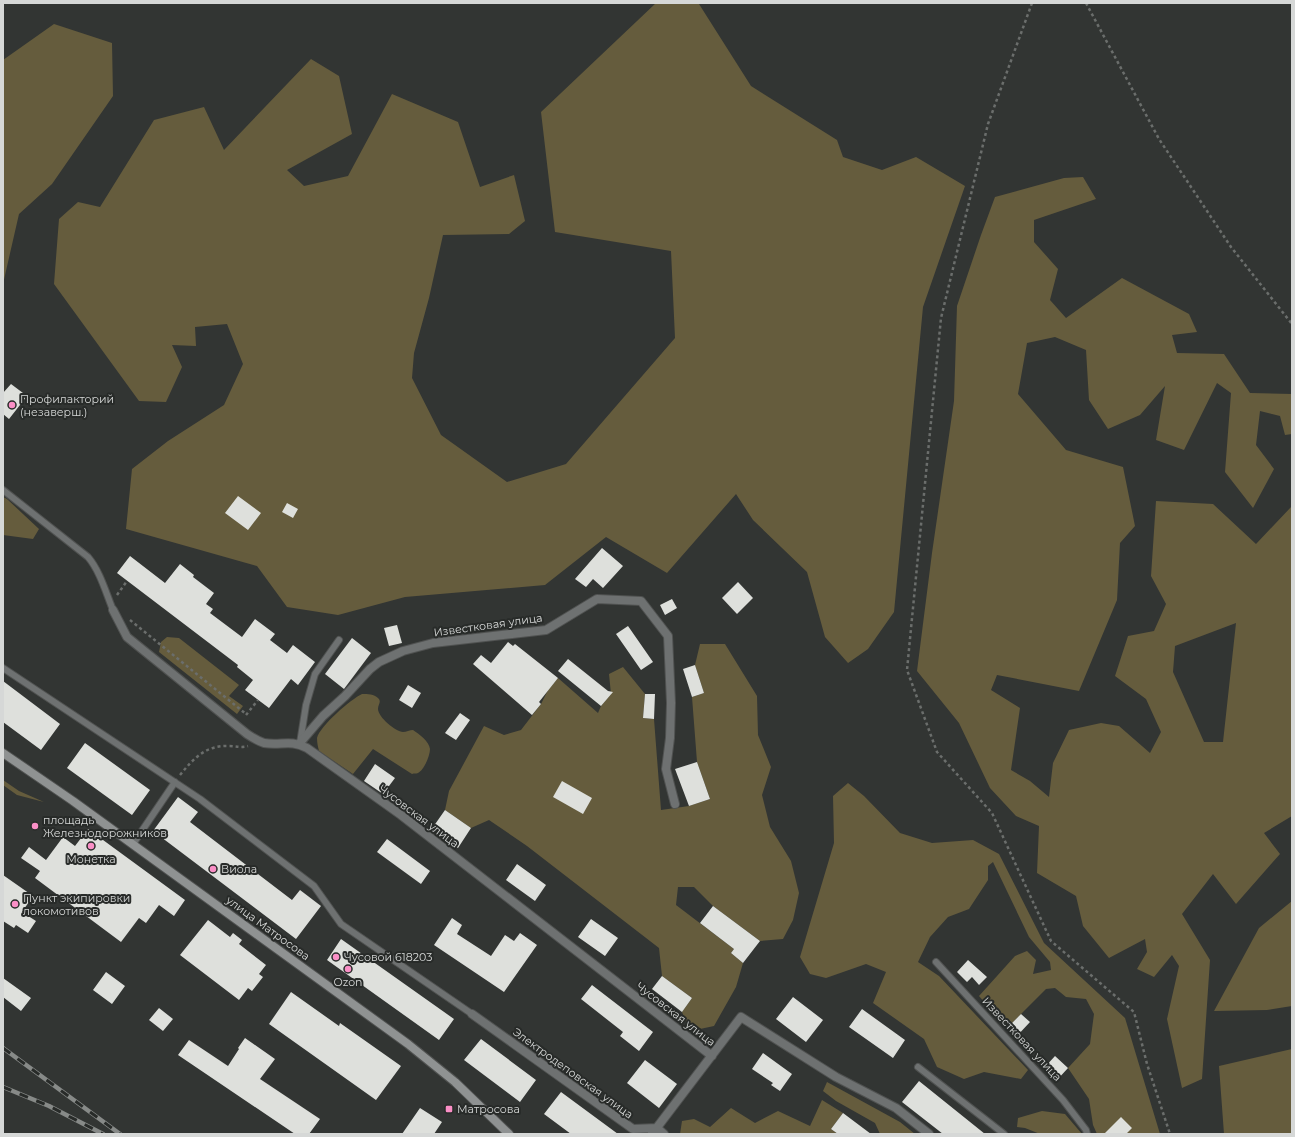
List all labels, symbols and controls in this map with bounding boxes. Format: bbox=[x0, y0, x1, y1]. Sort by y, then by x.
place label: Профилакторий (незаверш.) bbox=[20, 392, 114, 419]
marker: Профилакторий (незаверш.) bbox=[7, 400, 17, 410]
street label: Известковая улица bbox=[433, 610, 543, 640]
street label: Чусовская улица bbox=[376, 781, 462, 851]
place label: площадь Железнодорожников bbox=[43, 813, 167, 840]
marker: площадь Железнодорожников bbox=[30, 821, 40, 831]
marker: Монетка bbox=[86, 841, 96, 851]
place label: Монетка bbox=[66, 852, 116, 866]
place label: Виола bbox=[221, 862, 257, 876]
marker: Виола bbox=[208, 864, 218, 874]
place label: Пункт экипировки локомотивов bbox=[23, 891, 130, 918]
street label: улица Матросова bbox=[223, 892, 313, 963]
marker: Пункт экипировки локомотивов bbox=[10, 899, 20, 909]
place label: Чусовой 618203 bbox=[344, 950, 432, 964]
marker: Чусовой 618203 bbox=[331, 952, 341, 962]
marker: Ozon bbox=[343, 964, 353, 974]
place label: Ozon bbox=[333, 975, 363, 989]
street label: Чусовская улица bbox=[634, 979, 718, 1049]
street label: Известковая улица bbox=[979, 994, 1065, 1084]
street label: Электродеповская улица bbox=[510, 1025, 636, 1121]
place label: Матросова bbox=[457, 1102, 520, 1116]
marker: Матросова bbox=[444, 1104, 454, 1114]

